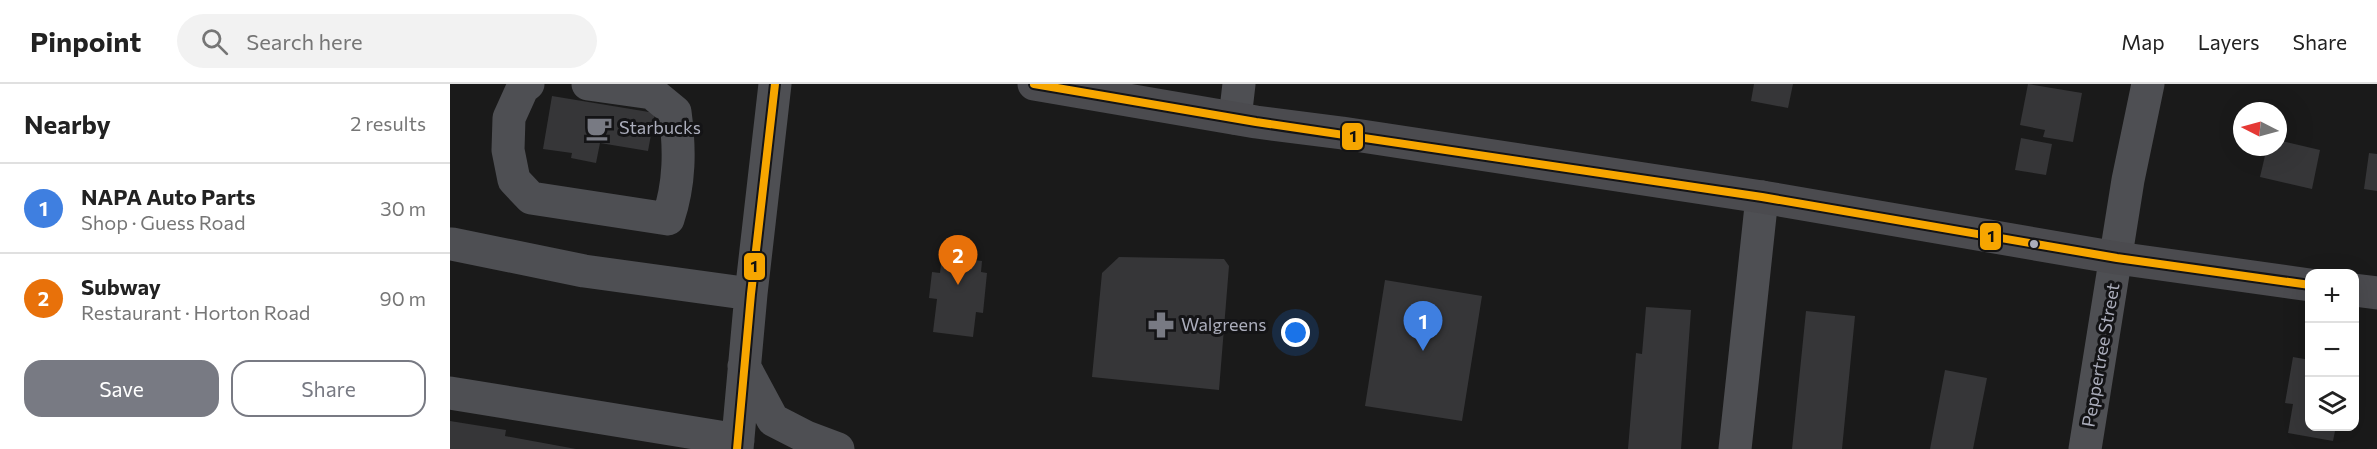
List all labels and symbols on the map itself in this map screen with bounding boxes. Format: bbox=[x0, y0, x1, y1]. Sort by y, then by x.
north arrow bbox=[2233, 102, 2287, 156]
cafe icon: Starbucks bbox=[584, 113, 614, 143]
place label: Starbucks bbox=[619, 116, 701, 138]
line badge: 1 bbox=[1341, 122, 1364, 151]
text: 1 bbox=[1349, 126, 1357, 145]
line badge: 1 bbox=[1979, 222, 2002, 251]
text: 1 bbox=[1987, 226, 1995, 245]
pin: 2 bbox=[938, 236, 978, 285]
unlabelled marker bbox=[2028, 238, 2040, 250]
line badge: 1 bbox=[743, 252, 766, 281]
text: 1 bbox=[750, 256, 758, 275]
street label: Peppertree Street bbox=[2077, 281, 2124, 429]
pin: 1 bbox=[1404, 302, 1442, 351]
pharmacy icon: Walgreens bbox=[1146, 310, 1176, 340]
place label: Walgreens bbox=[1181, 313, 1267, 335]
your location bbox=[1281, 318, 1310, 347]

